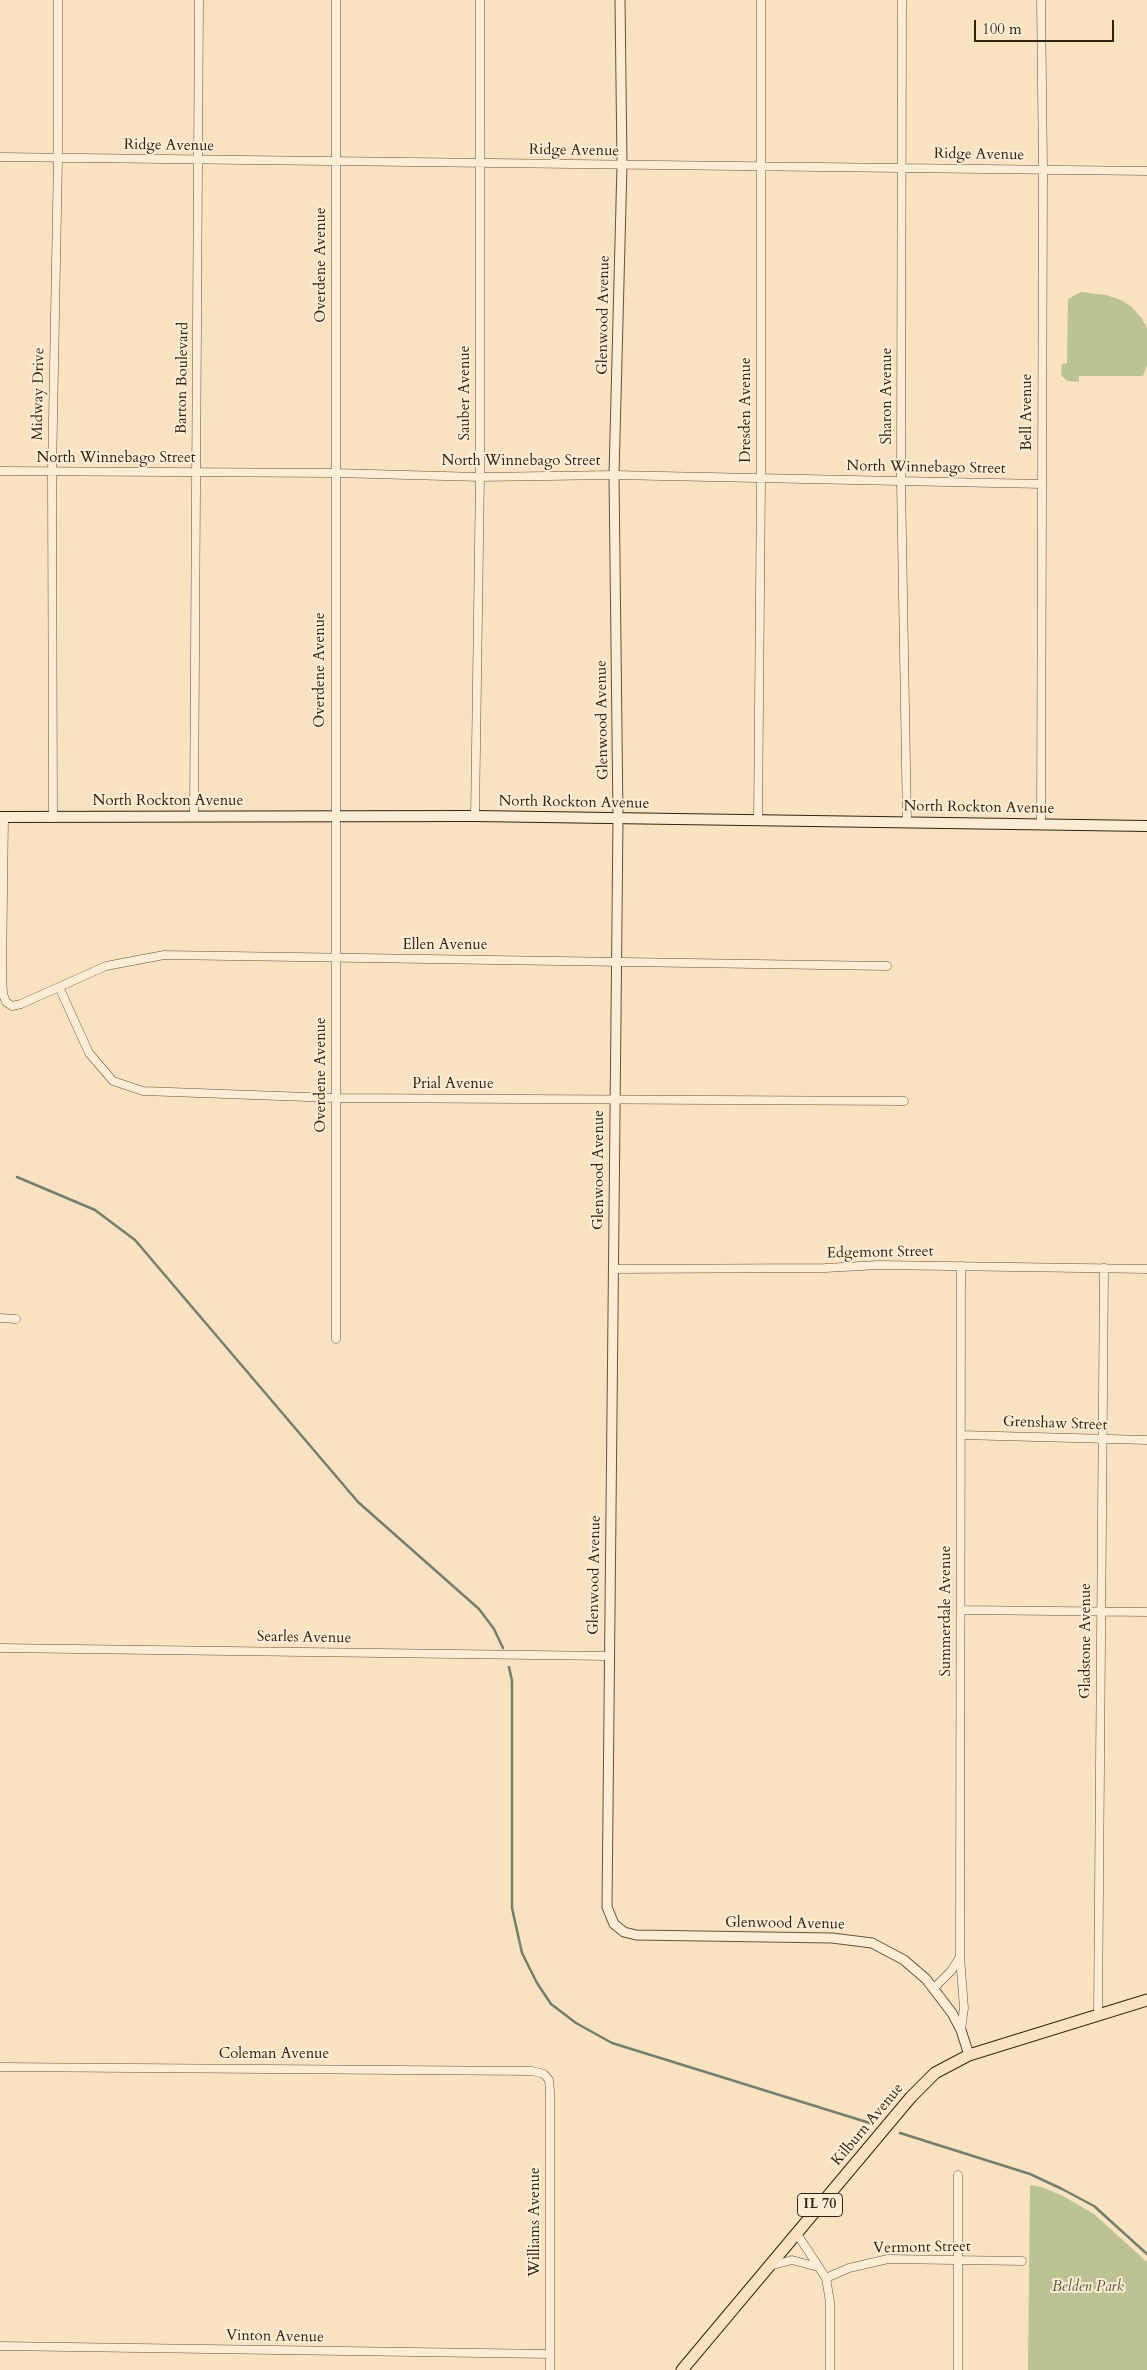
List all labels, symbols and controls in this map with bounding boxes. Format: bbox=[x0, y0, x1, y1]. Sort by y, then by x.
scale bar bbox=[977, 10, 1117, 42]
text: 100 m bbox=[982, 19, 1022, 39]
street label: Ridge Avenue bbox=[124, 136, 214, 156]
street label: Ridge Avenue bbox=[529, 141, 619, 161]
street label: Ridge Avenue bbox=[934, 145, 1024, 165]
street label: Overdene Avenue bbox=[313, 207, 331, 323]
street label: Glenwood Avenue bbox=[594, 255, 614, 375]
street label: Barton Boulevard bbox=[173, 322, 193, 434]
street label: Sauber Avenue bbox=[457, 345, 475, 441]
street label: Midway Drive bbox=[29, 347, 49, 441]
street label: Sharon Avenue bbox=[879, 347, 897, 445]
street label: Dresden Avenue bbox=[738, 357, 756, 463]
street label: Bell Avenue bbox=[1019, 373, 1037, 451]
street label: North Winnebago Street bbox=[36, 450, 196, 468]
street label: North Winnebago Street bbox=[441, 453, 601, 471]
street label: North Winnebago Street bbox=[846, 458, 1006, 478]
street label: Overdene Avenue bbox=[312, 612, 330, 728]
street label: Glenwood Avenue bbox=[593, 660, 613, 780]
street label: North Rockton Avenue bbox=[93, 793, 243, 811]
street label: North Rockton Avenue bbox=[498, 793, 650, 813]
street label: North Rockton Avenue bbox=[903, 798, 1055, 818]
street label: Ellen Avenue bbox=[403, 937, 487, 955]
street label: Overdene Avenue bbox=[313, 1017, 331, 1133]
street label: Prial Avenue bbox=[412, 1076, 494, 1094]
street label: Glenwood Avenue bbox=[591, 1110, 609, 1230]
street label: Edgemont Street bbox=[827, 1243, 933, 1263]
street label: Grenshaw Street bbox=[1002, 1413, 1108, 1435]
street label: Glenwood Avenue bbox=[585, 1515, 605, 1635]
street label: Summerdale Avenue bbox=[938, 1545, 956, 1677]
street label: Gladstone Avenue bbox=[1078, 1583, 1096, 1699]
street label: Searles Avenue bbox=[257, 1628, 351, 1648]
street label: Glenwood Avenue bbox=[725, 1914, 845, 1934]
street label: Coleman Avenue bbox=[219, 2046, 329, 2064]
street label: Kilburn Avenue bbox=[828, 2080, 908, 2170]
street label: Williams Avenue bbox=[527, 2167, 545, 2277]
road number: IL 70 bbox=[798, 2194, 842, 2216]
street label: Vermont Street bbox=[873, 2238, 971, 2258]
park label: Belden Park bbox=[1052, 2279, 1124, 2297]
street label: Vinton Avenue bbox=[226, 2327, 324, 2347]

